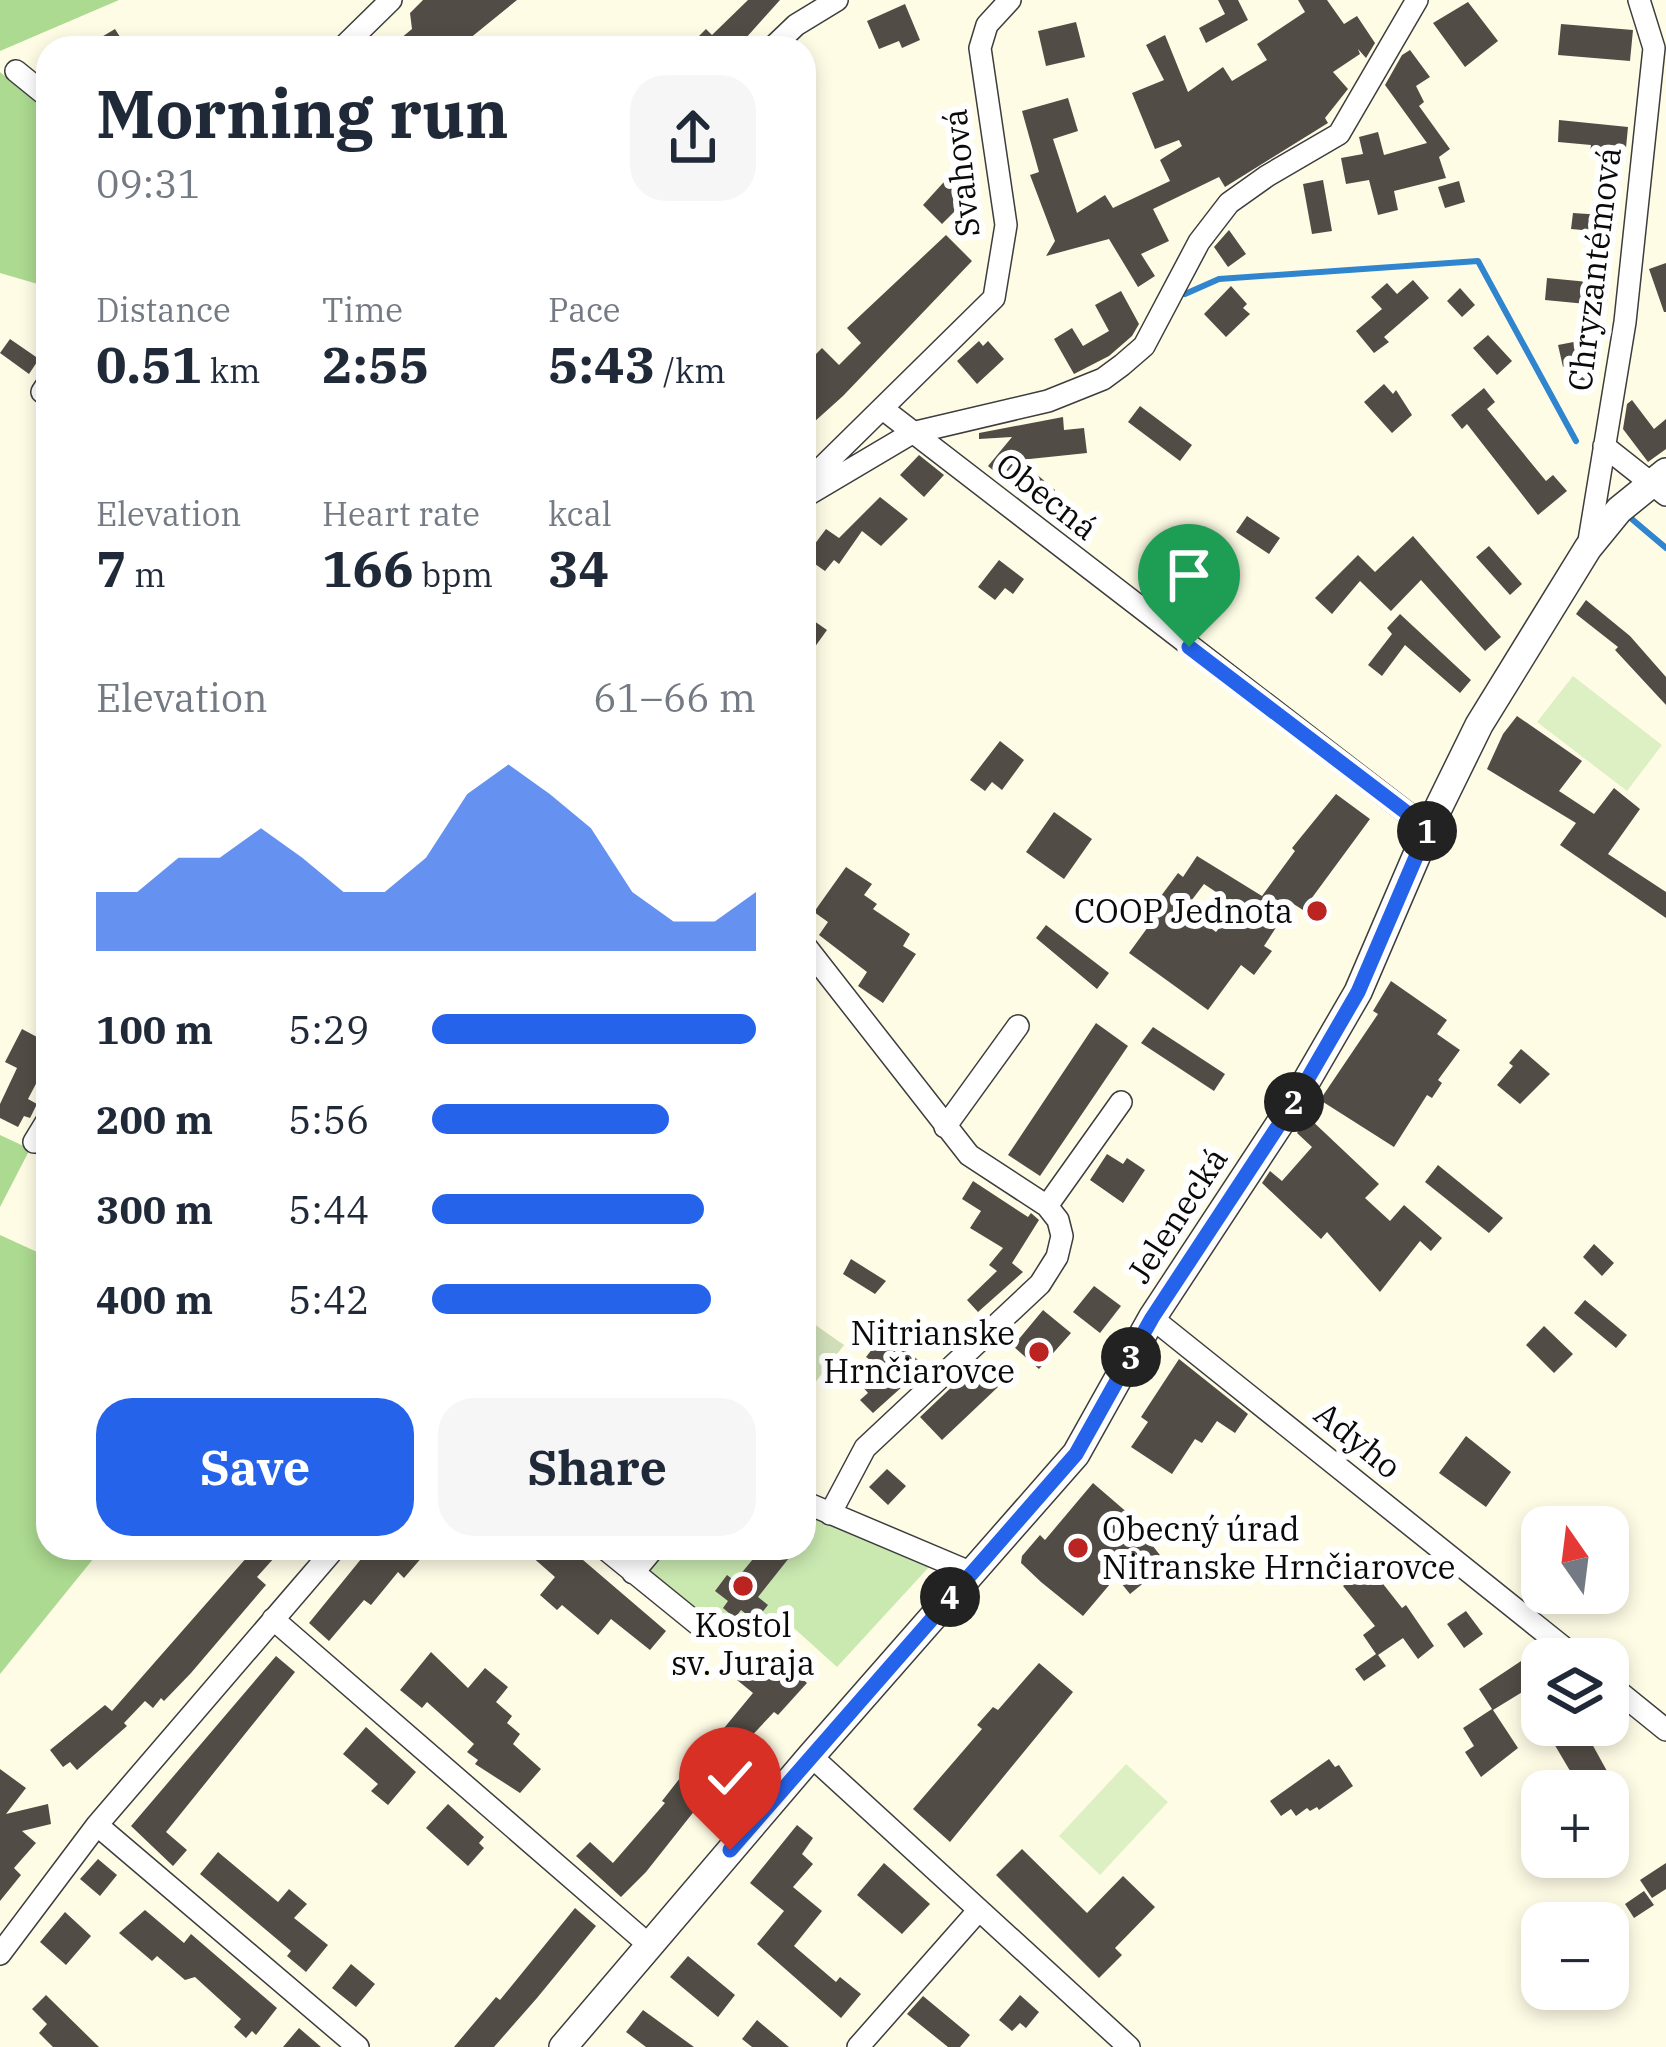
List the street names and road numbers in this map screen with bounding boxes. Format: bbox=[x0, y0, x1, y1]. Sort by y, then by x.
street label: Svahová bbox=[932, 107, 989, 239]
street label: Chryzantémová bbox=[1557, 145, 1630, 393]
street label: Obecná bbox=[988, 442, 1107, 549]
street label: Jelenecká bbox=[1117, 1139, 1236, 1291]
street label: Adyho bbox=[1306, 1392, 1410, 1488]

